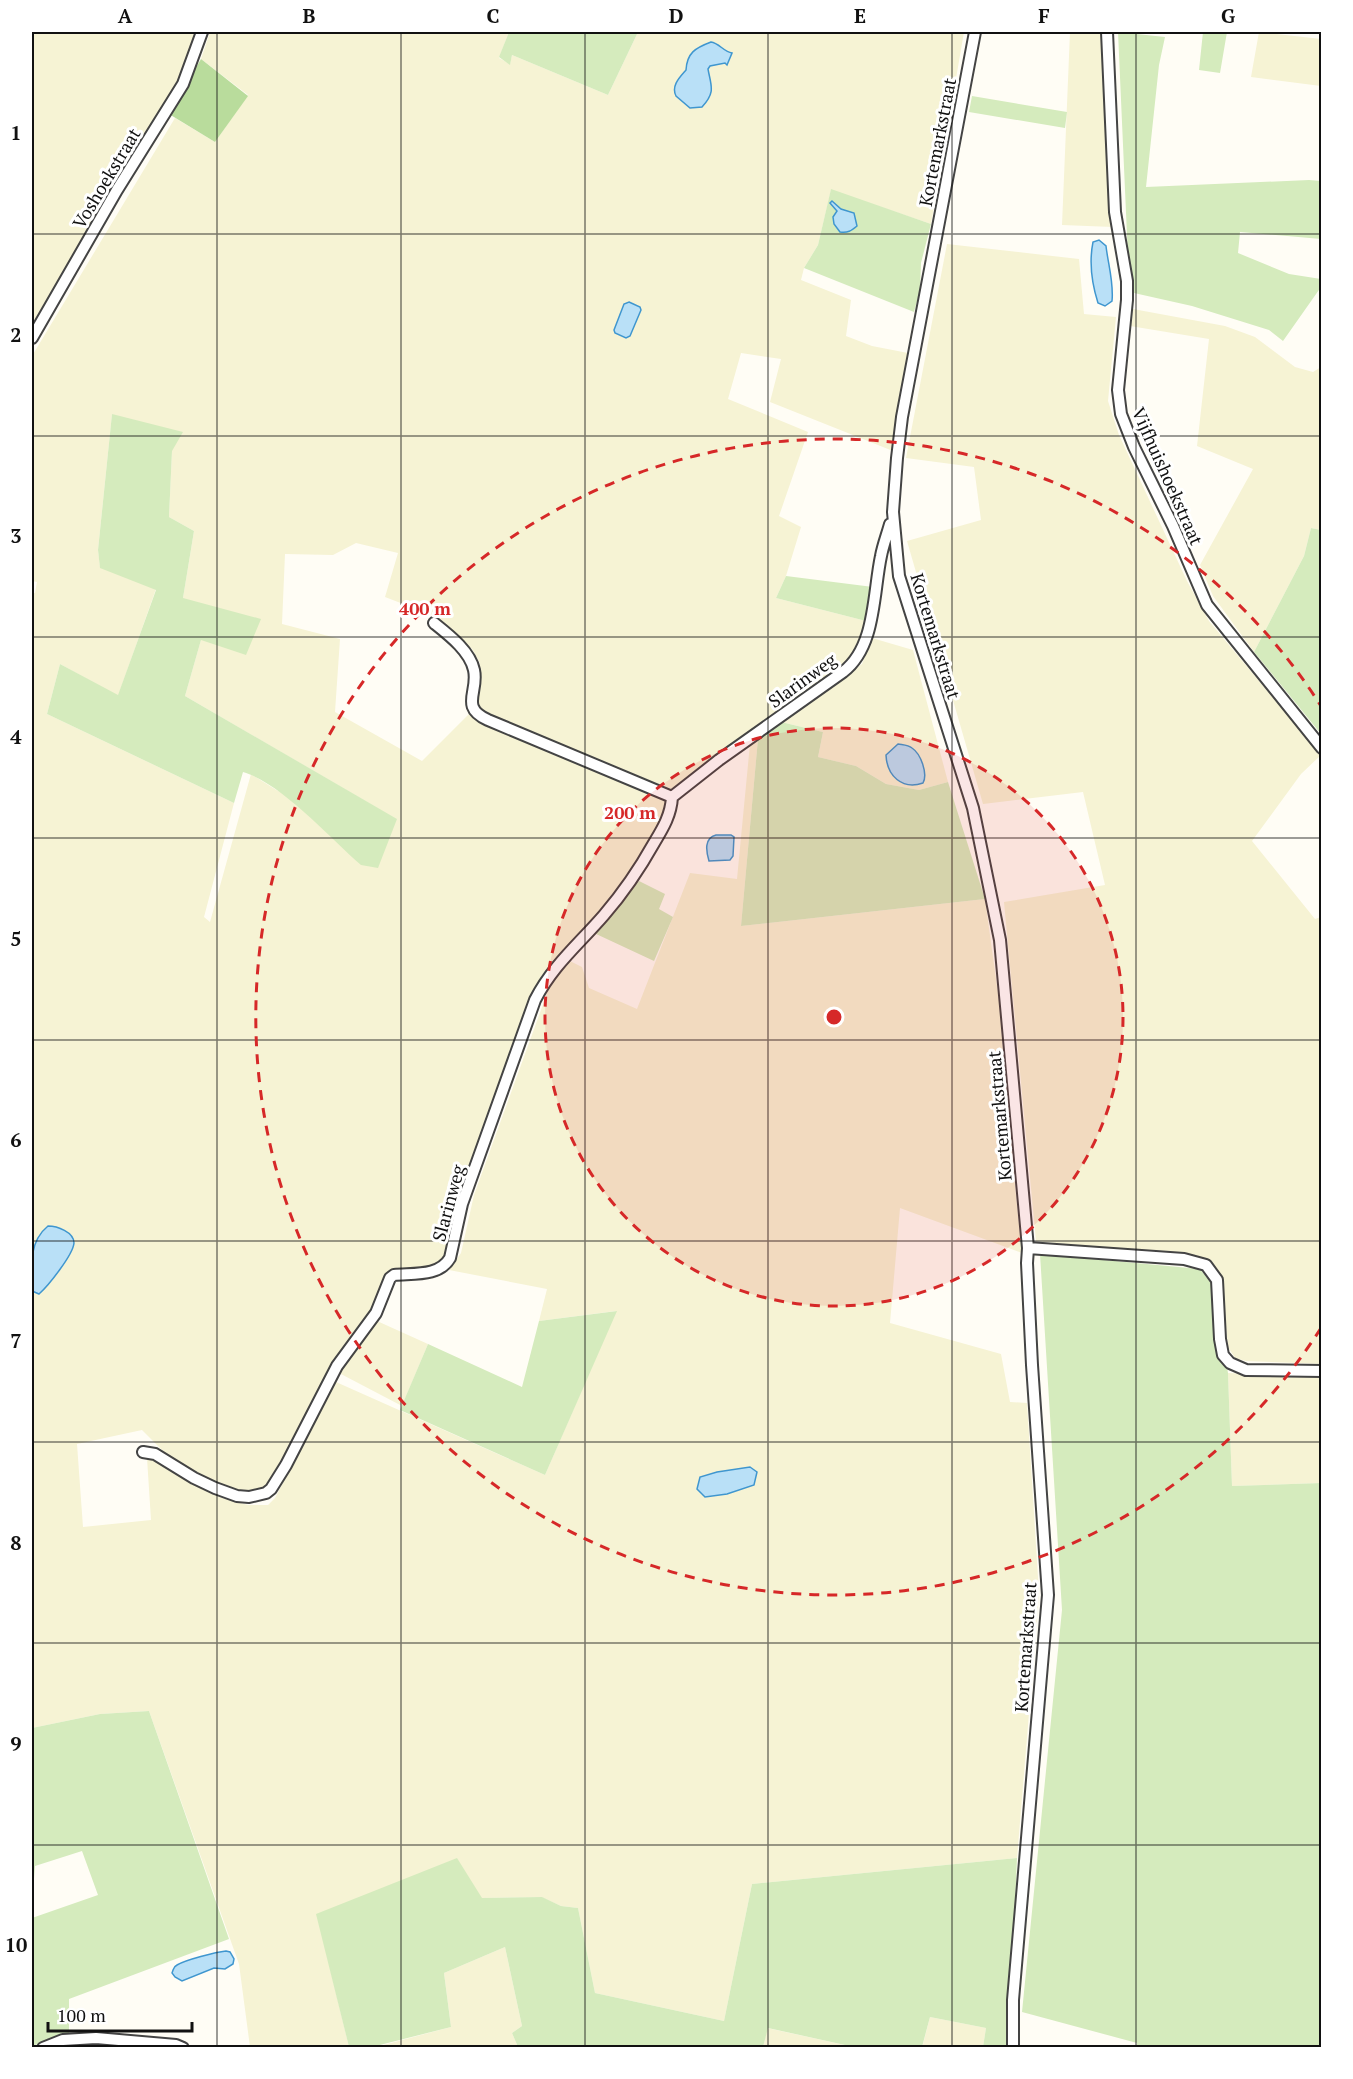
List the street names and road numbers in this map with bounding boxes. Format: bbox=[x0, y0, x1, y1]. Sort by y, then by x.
street label: Kortemarkstraat bbox=[913, 75, 961, 208]
street label: Voshoekstraat bbox=[66, 123, 146, 233]
street label: Vijfhuishoekstraat bbox=[1127, 403, 1209, 549]
street label: Kortemarkstraat bbox=[905, 570, 967, 702]
street label: Slarinweg bbox=[763, 647, 841, 713]
street label: Kortemarkstraat bbox=[981, 1050, 1017, 1182]
street label: Slarinweg bbox=[426, 1161, 470, 1244]
street label: Kortemarkstraat bbox=[1008, 1581, 1042, 1713]

